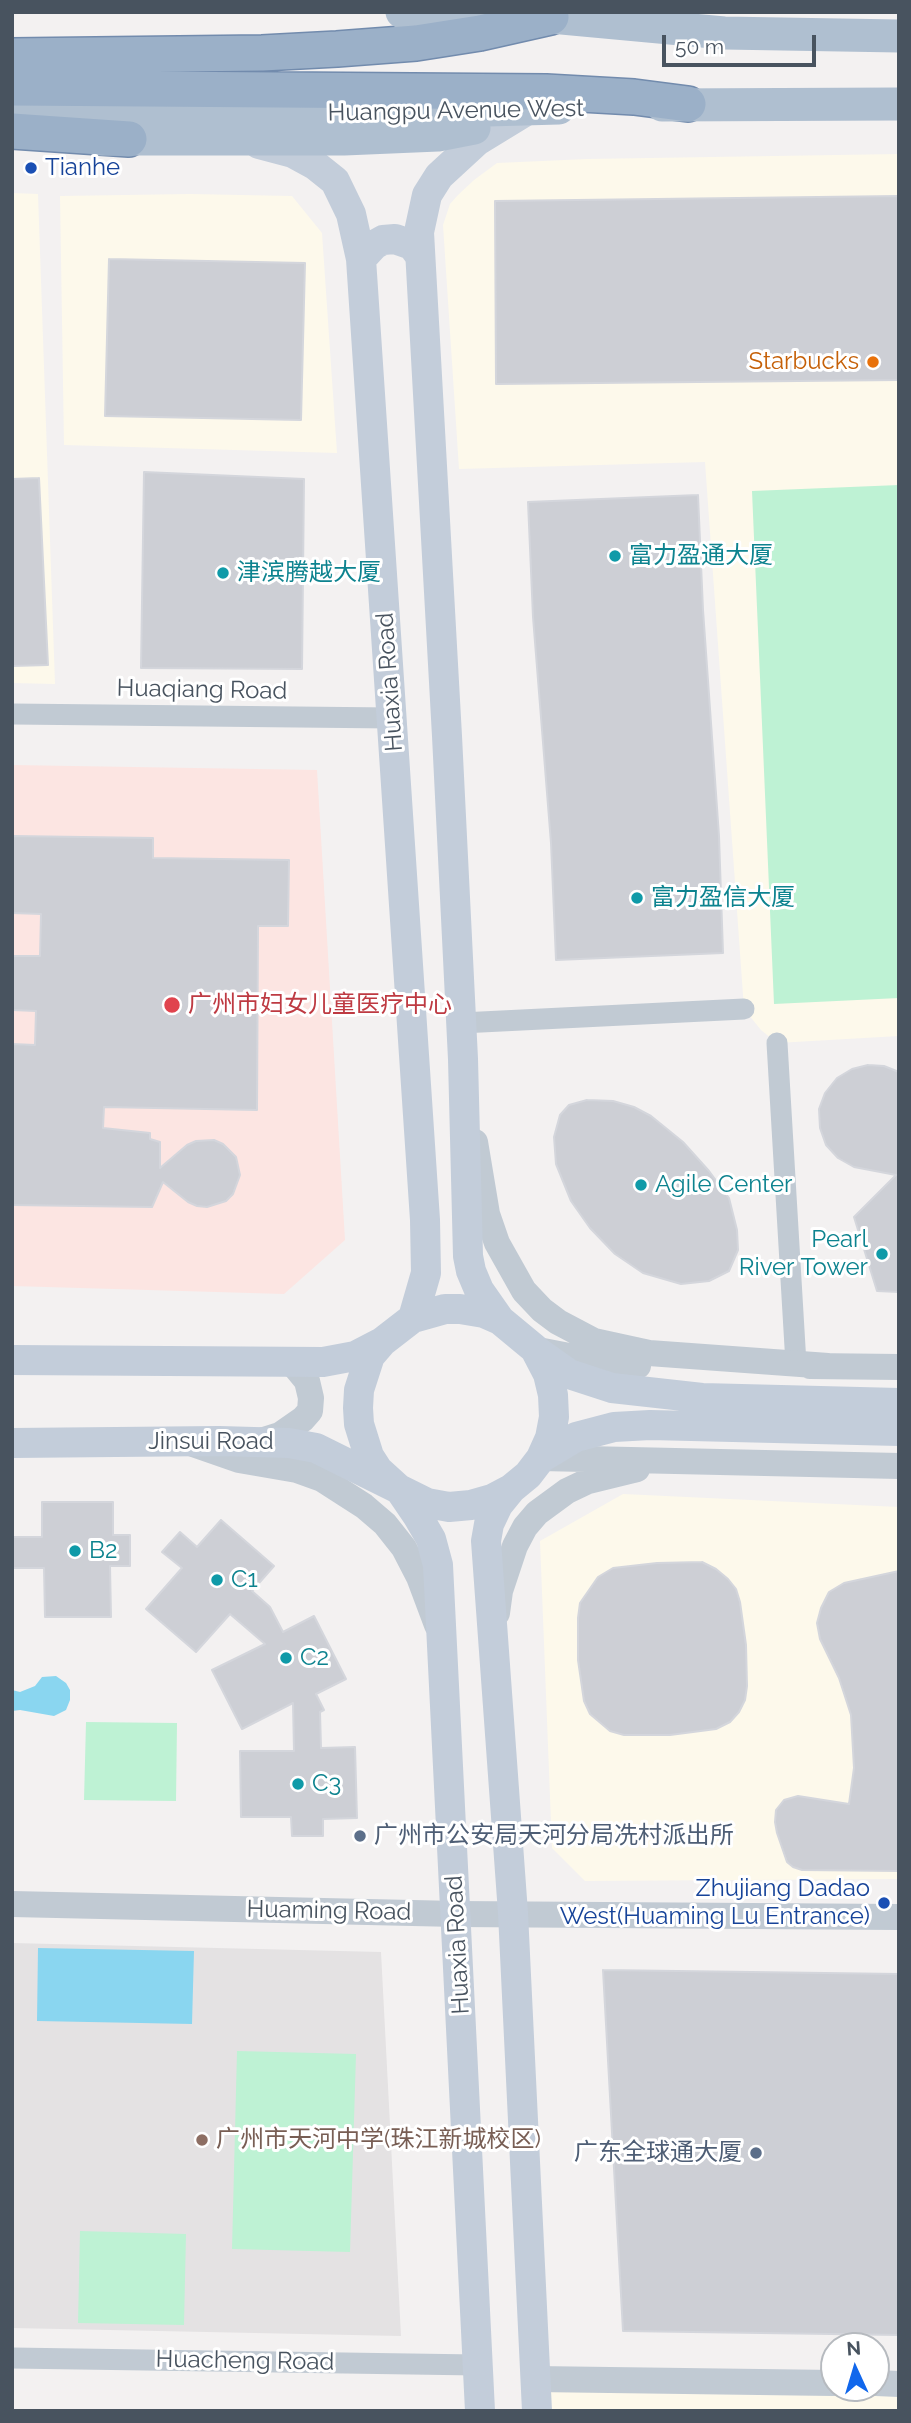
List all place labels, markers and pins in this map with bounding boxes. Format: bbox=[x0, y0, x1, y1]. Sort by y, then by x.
place label: Tianhe bbox=[45, 154, 120, 182]
marker: Tianhe bbox=[23, 160, 39, 176]
place label: Starbucks bbox=[749, 348, 859, 376]
marker: Starbucks bbox=[865, 354, 881, 370]
place label: 富力盈通大厦 bbox=[629, 542, 773, 570]
marker: 富力盈通大厦 bbox=[607, 548, 623, 564]
place label: 津滨腾越大厦 bbox=[237, 559, 381, 587]
marker: 津滨腾越大厦 bbox=[215, 565, 231, 581]
place label: 富力盈信大厦 bbox=[651, 884, 795, 912]
marker: 富力盈信大厦 bbox=[629, 890, 645, 906]
place label: 广州市妇女儿童医疗中心 bbox=[188, 991, 452, 1019]
marker: 广州市妇女儿童医疗中心 bbox=[162, 995, 182, 1015]
place label: Agile Center bbox=[655, 1171, 792, 1199]
marker: Agile Center bbox=[633, 1177, 649, 1193]
place label: Pearl River Tower bbox=[739, 1226, 868, 1282]
marker: Pearl River Tower bbox=[874, 1246, 890, 1262]
place label: B2 bbox=[89, 1537, 117, 1565]
marker: B2 bbox=[67, 1543, 83, 1559]
place label: C1 bbox=[231, 1566, 258, 1594]
marker: C1 bbox=[209, 1572, 225, 1588]
place label: C2 bbox=[300, 1644, 329, 1672]
marker: C2 bbox=[278, 1650, 294, 1666]
place label: C3 bbox=[312, 1770, 341, 1798]
marker: C3 bbox=[290, 1776, 306, 1792]
place label: 广州市公安局天河分局冼村派出所 bbox=[374, 1822, 734, 1850]
marker: 广州市公安局天河分局冼村派出所 bbox=[352, 1828, 368, 1844]
place label: Zhujiang Dadao West(Huaming Lu Entrance) bbox=[560, 1875, 870, 1931]
marker: Zhujiang Dadao West(Huaming Lu Entrance) bbox=[876, 1895, 892, 1911]
place label: 广州市天河中学(珠江新城校区) bbox=[216, 2126, 541, 2154]
marker: 广州市天河中学(珠江新城校区) bbox=[194, 2132, 210, 2148]
place label: 广东全球通大厦 bbox=[574, 2139, 742, 2167]
marker: 广东全球通大厦 bbox=[748, 2145, 764, 2161]

